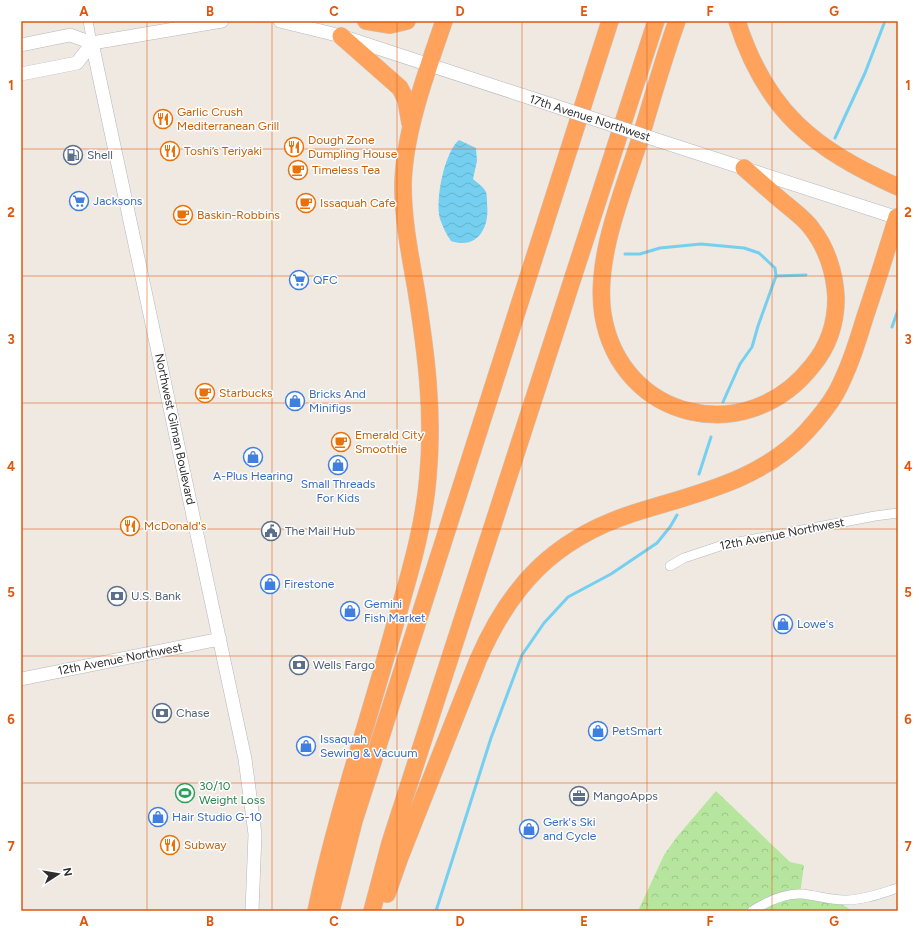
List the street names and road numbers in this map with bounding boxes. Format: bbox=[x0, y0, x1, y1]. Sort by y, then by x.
street label: 17th Avenue Northwest bbox=[528, 92, 653, 144]
street label: Northwest Gilman Boulevard bbox=[152, 352, 198, 506]
street label: 12th Avenue Northwest bbox=[718, 515, 846, 553]
street label: 12th Avenue Northwest bbox=[56, 640, 184, 678]

